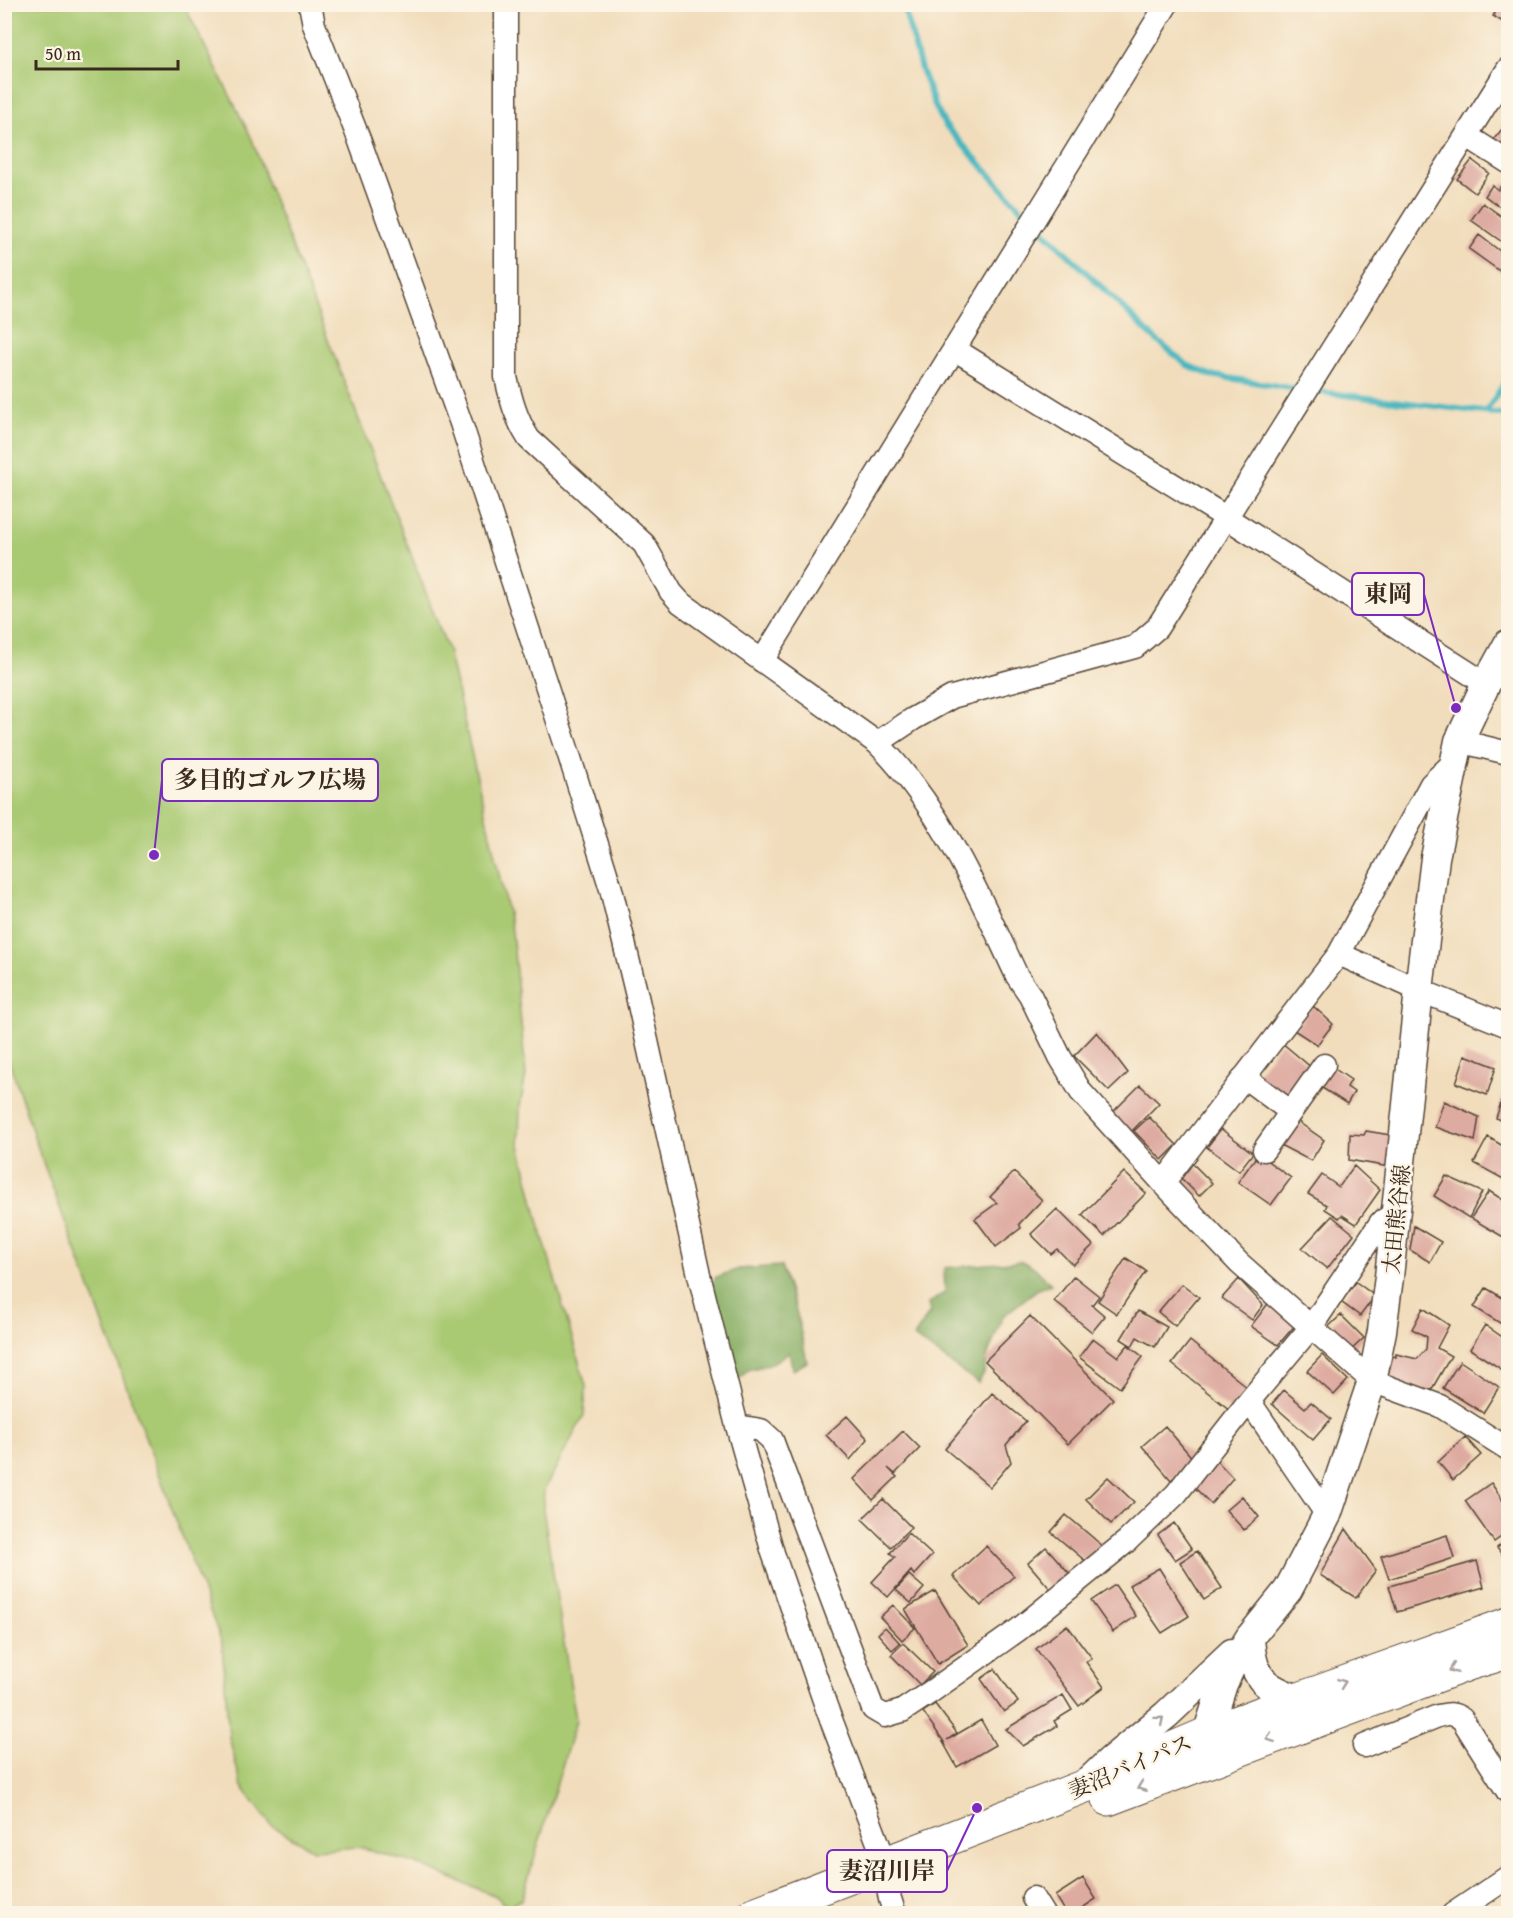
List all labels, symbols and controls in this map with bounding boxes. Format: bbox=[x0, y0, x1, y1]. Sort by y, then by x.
scale bar bbox=[36, 33, 178, 71]
text: 50 m bbox=[45, 40, 81, 67]
callout: 東岡 bbox=[1352, 573, 1424, 615]
text: 東岡 bbox=[1364, 576, 1412, 611]
callout: 多目的ゴルフ広場 bbox=[162, 759, 378, 801]
text: 多目的ゴルフ広場 bbox=[174, 762, 366, 797]
street label: 太田熊谷線 bbox=[1374, 1163, 1418, 1275]
one-way arrow bbox=[1448, 1662, 1459, 1675]
one-way arrow bbox=[1336, 1678, 1347, 1691]
one-way arrow bbox=[1153, 1716, 1164, 1727]
street label: 妻沼バイパス bbox=[1063, 1726, 1197, 1806]
one-way arrow bbox=[1265, 1731, 1276, 1743]
one-way arrow bbox=[1136, 1779, 1147, 1792]
callout: 妻沼川岸 bbox=[827, 1850, 947, 1892]
text: 妻沼川岸 bbox=[839, 1853, 935, 1888]

